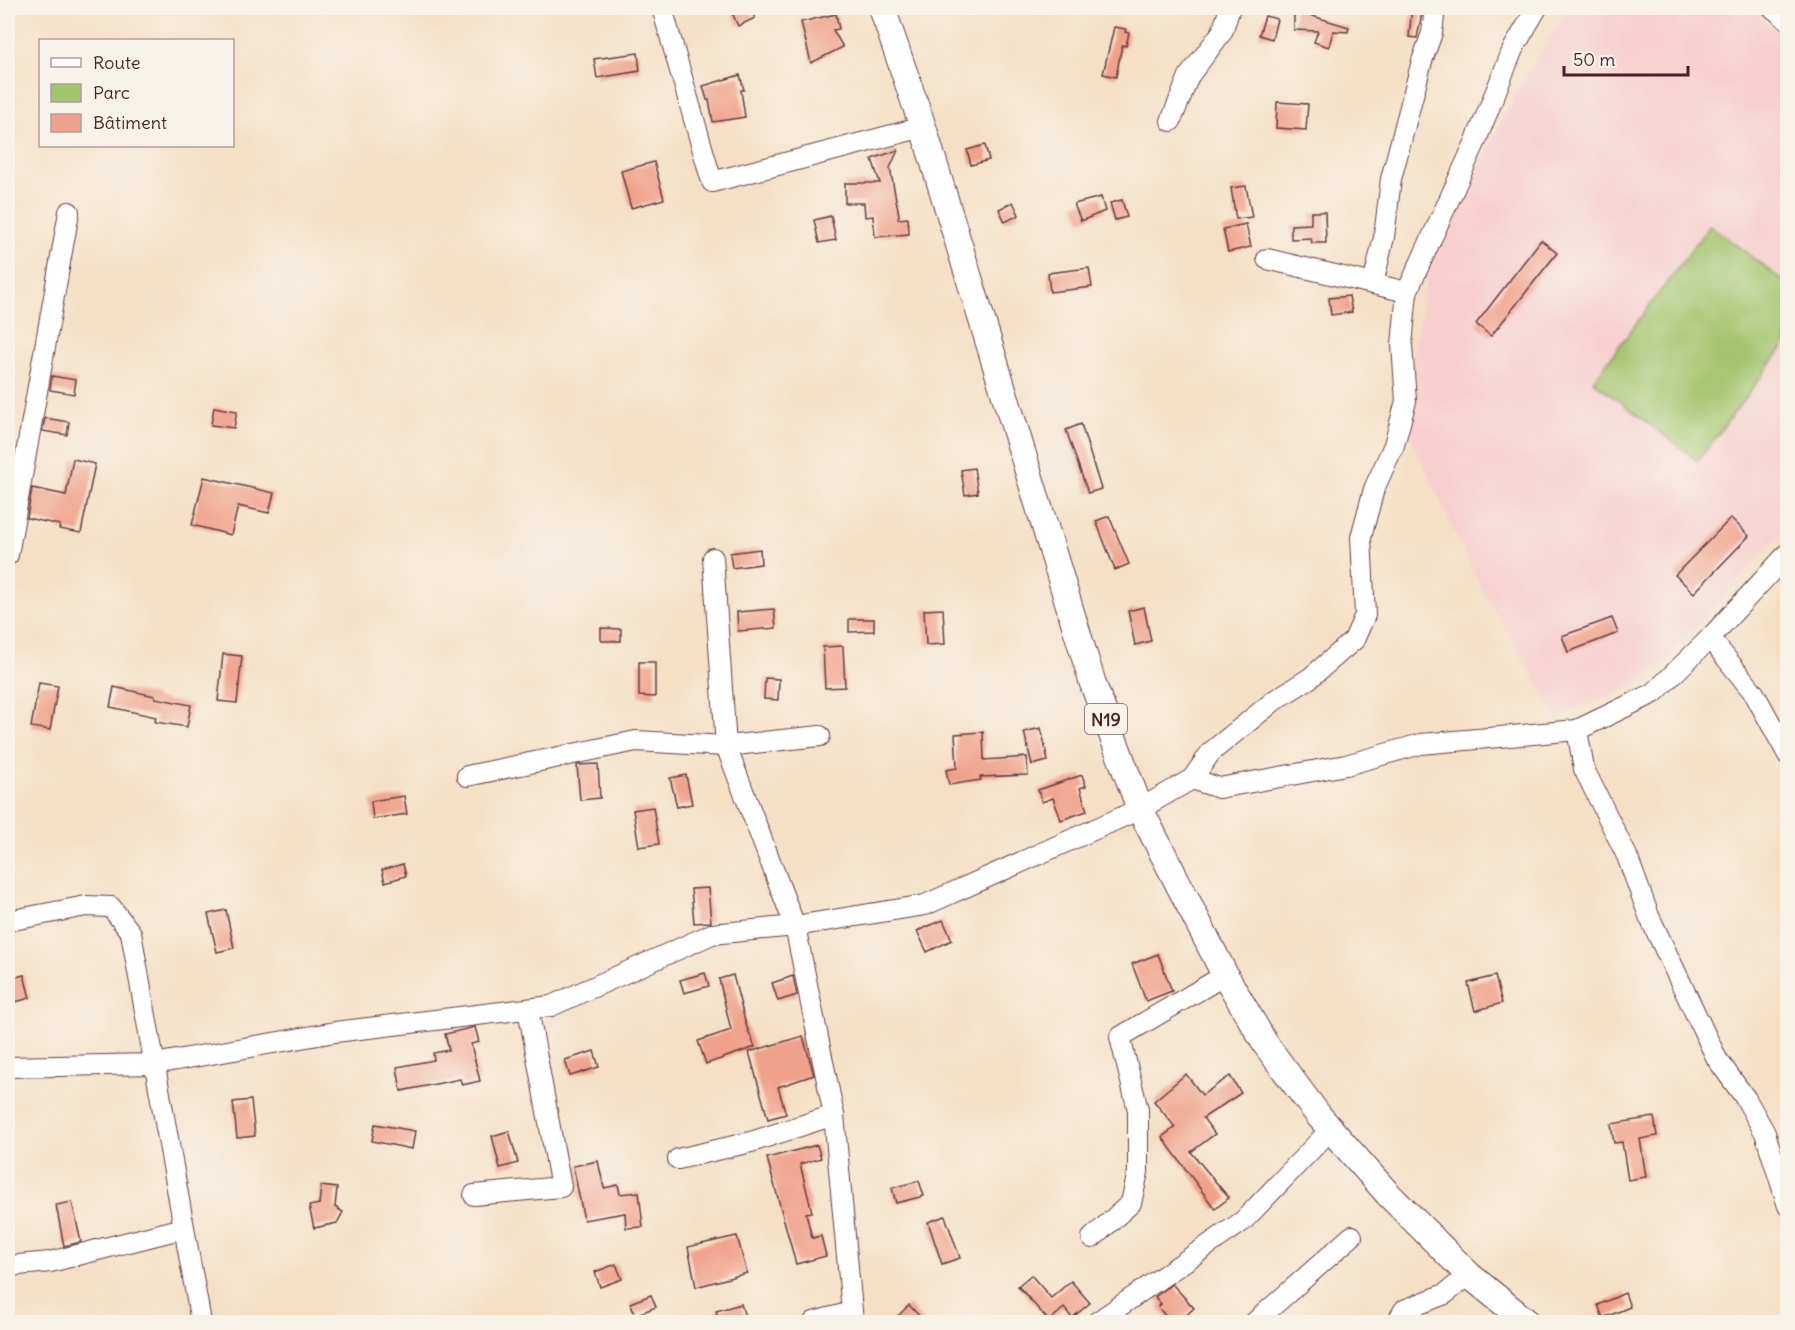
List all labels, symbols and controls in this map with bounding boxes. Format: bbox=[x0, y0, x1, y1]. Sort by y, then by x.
legend bbox=[39, 39, 234, 147]
scale bar bbox=[1564, 39, 1688, 77]
text: 50 m bbox=[1573, 48, 1615, 71]
text: Route bbox=[93, 51, 141, 74]
text: Parc bbox=[93, 81, 130, 104]
text: Bâtiment bbox=[93, 111, 167, 134]
road number: N19 bbox=[1085, 704, 1127, 734]

